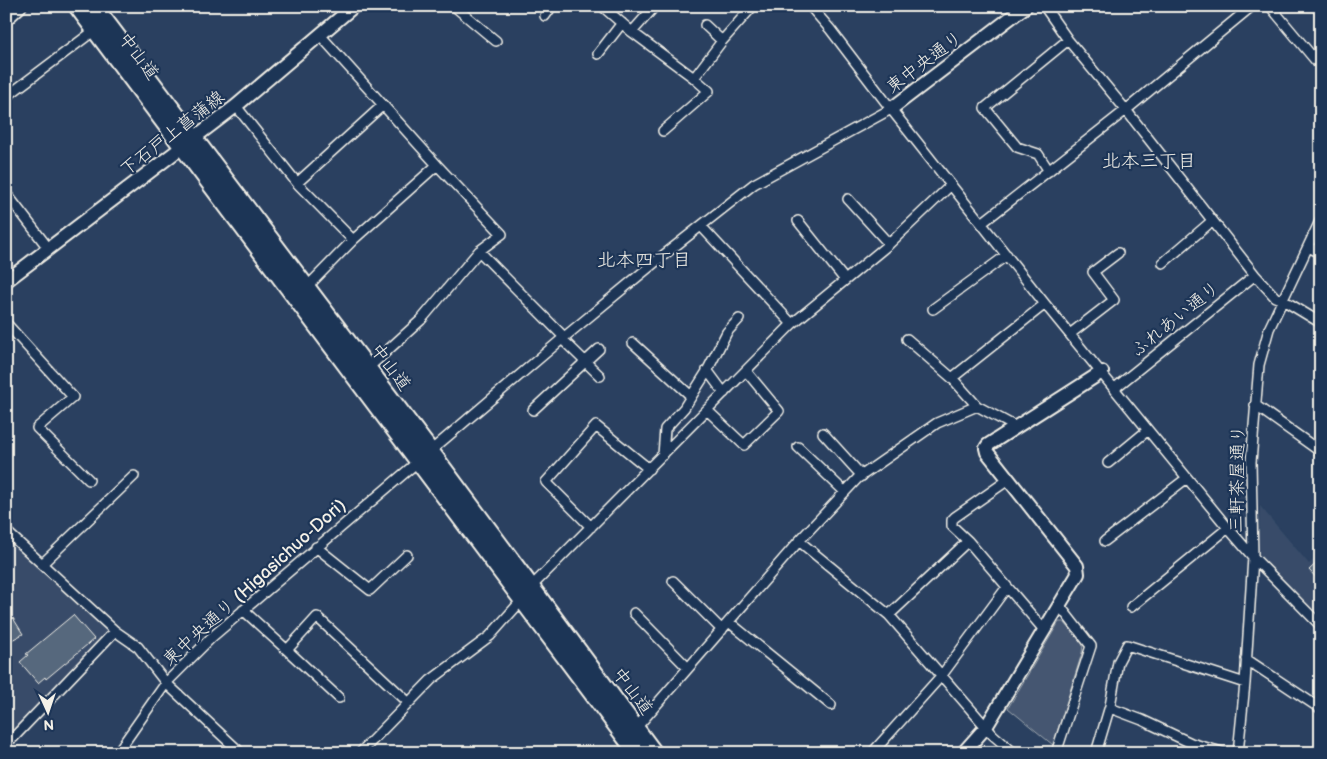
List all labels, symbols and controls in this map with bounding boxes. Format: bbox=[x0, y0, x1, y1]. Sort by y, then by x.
street label: 東中央通り bbox=[882, 27, 967, 98]
street label: 中山道 bbox=[114, 28, 163, 84]
street label: 下石戸上菖蒲線 bbox=[116, 86, 228, 180]
district label: 北本三丁目 bbox=[1101, 150, 1197, 173]
district label: 北本四丁目 bbox=[596, 249, 692, 272]
street label: ふれあい通り bbox=[1127, 277, 1224, 362]
street label: 中山道 bbox=[366, 339, 415, 395]
street label: 三軒茶屋通り bbox=[1226, 425, 1249, 533]
street label: 東中央通り (Higasichuo-Dori) bbox=[158, 495, 350, 670]
street label: 中山道 bbox=[608, 663, 657, 719]
north arrow bbox=[22, 686, 72, 736]
text: N bbox=[43, 716, 54, 733]

